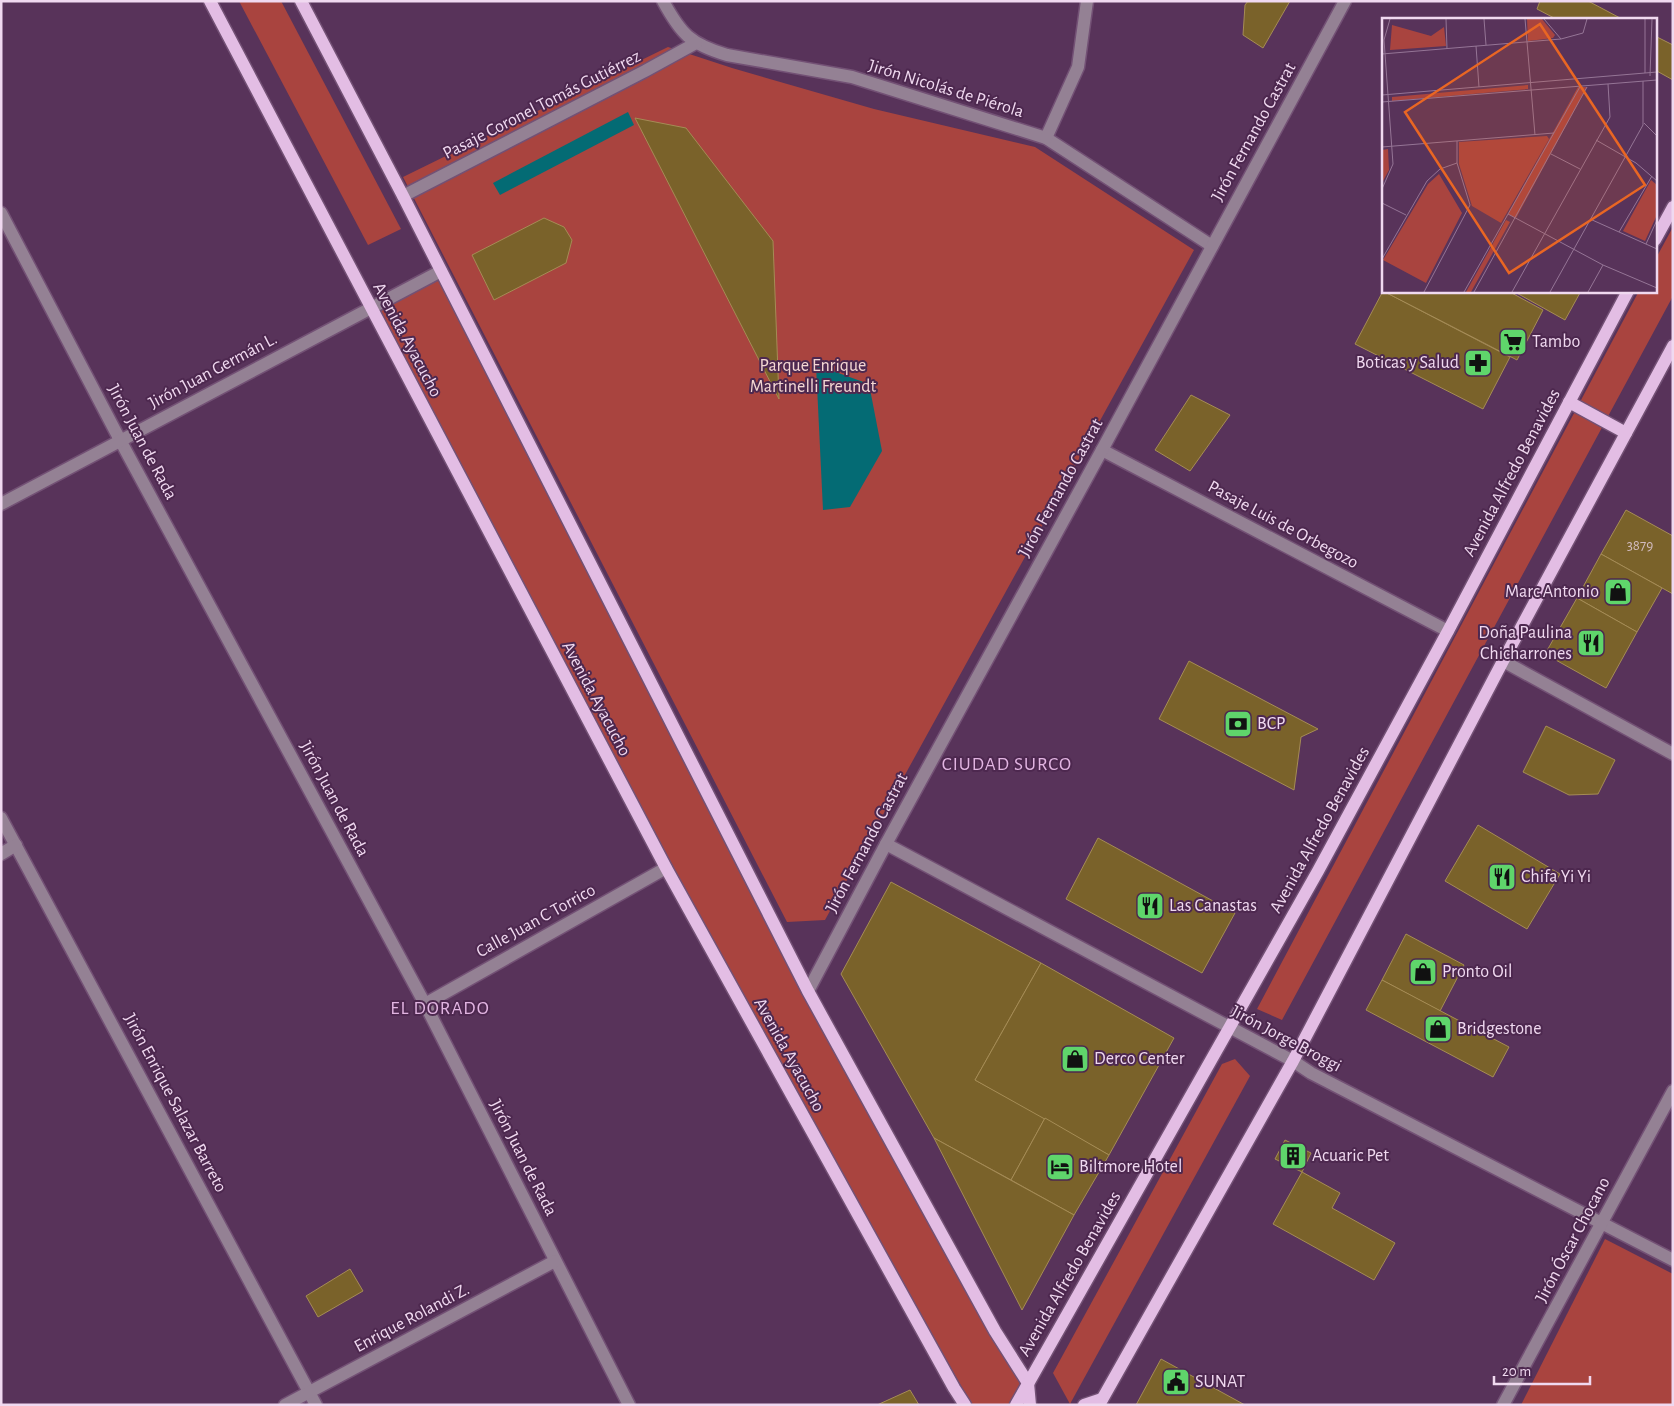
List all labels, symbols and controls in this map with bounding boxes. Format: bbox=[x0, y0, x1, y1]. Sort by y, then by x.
inset map bbox=[1382, 18, 1656, 292]
street label: Pasaje Coronel Tomás Gutiérrez bbox=[440, 47, 644, 163]
street label: Jirón Nicolás de Piérola bbox=[866, 57, 1026, 121]
street label: Jirón Fernando Castrat bbox=[1208, 59, 1300, 204]
street label: Avenida Ayacucho bbox=[369, 280, 445, 400]
supermarket icon: Tambo bbox=[1498, 327, 1528, 357]
street label: Jirón Juan Germán L. bbox=[146, 330, 280, 412]
place label: Tambo bbox=[1532, 333, 1580, 351]
pharmacy icon: Boticas y Salud bbox=[1463, 348, 1493, 378]
place label: Boticas y Salud bbox=[1356, 354, 1459, 372]
park label: Parque Enrique Martinelli Freundt bbox=[750, 357, 876, 396]
street label: Jirón Juan de Rada bbox=[104, 381, 180, 503]
street label: Avenida Alfredo Benavides bbox=[1460, 386, 1564, 560]
street label: Jirón Fernando Castrat bbox=[1015, 415, 1107, 560]
street label: Pasaje Luis de Orbegozo bbox=[1205, 478, 1361, 572]
house number: 3879 bbox=[1627, 538, 1653, 553]
shop icon: Marc Antonio bbox=[1603, 577, 1633, 607]
place label: Marc Antonio bbox=[1505, 583, 1599, 601]
place label: Doña Paulina Chicharrones bbox=[1478, 624, 1572, 663]
restaurant icon: Doña Paulina Chicharrones bbox=[1576, 628, 1606, 658]
street label: Avenida Ayacucho bbox=[558, 639, 634, 759]
bank icon: BCP bbox=[1223, 709, 1253, 739]
place label: BCP bbox=[1257, 715, 1285, 733]
street label: Jirón Juan de Rada bbox=[296, 738, 372, 860]
street label: Avenida Alfredo Benavides bbox=[1267, 744, 1373, 916]
district label: CIUDAD SURCO bbox=[942, 755, 1072, 774]
street label: Jirón Fernando Castrat bbox=[823, 770, 912, 916]
restaurant icon: Chifa Yi Yi bbox=[1487, 862, 1517, 892]
place label: Chifa Yi Yi bbox=[1521, 868, 1591, 886]
street label: Calle Juan C Torrico bbox=[473, 881, 599, 961]
restaurant icon: Las Canastas bbox=[1135, 891, 1165, 921]
place label: Las Canastas bbox=[1169, 897, 1257, 915]
shop icon: Pronto Oil bbox=[1408, 957, 1438, 987]
place label: Pronto Oil bbox=[1442, 963, 1512, 981]
street label: Avenida Ayacucho bbox=[750, 995, 828, 1115]
district label: EL DORADO bbox=[390, 999, 490, 1018]
street label: Jirón Jorge Broggi bbox=[1228, 1002, 1344, 1076]
street label: Jirón Enrique Salazar Barreto bbox=[120, 1011, 230, 1195]
shop icon: Bridgestone bbox=[1423, 1014, 1453, 1044]
place label: Bridgestone bbox=[1457, 1020, 1541, 1038]
shop icon: Derco Center bbox=[1060, 1044, 1090, 1074]
place label: Derco Center bbox=[1094, 1050, 1185, 1068]
street label: Jirón Juan de Rada bbox=[486, 1097, 560, 1219]
building icon: Acuaric Pet bbox=[1278, 1141, 1308, 1171]
place label: Acuaric Pet bbox=[1312, 1147, 1389, 1165]
hotel icon: Biltmore Hotel bbox=[1045, 1152, 1075, 1182]
place label: Biltmore Hotel bbox=[1079, 1158, 1182, 1176]
street label: Jirón Óscar Chocano bbox=[1530, 1173, 1614, 1306]
street label: Avenida Alfredo Benavides bbox=[1015, 1189, 1125, 1359]
street label: Enrique Rolandi Z. bbox=[351, 1280, 473, 1356]
scale bar bbox=[1494, 1354, 1590, 1386]
text: 20 m bbox=[1502, 1364, 1531, 1379]
public building icon: SUNAT bbox=[1161, 1367, 1191, 1397]
place label: SUNAT bbox=[1195, 1373, 1245, 1391]

